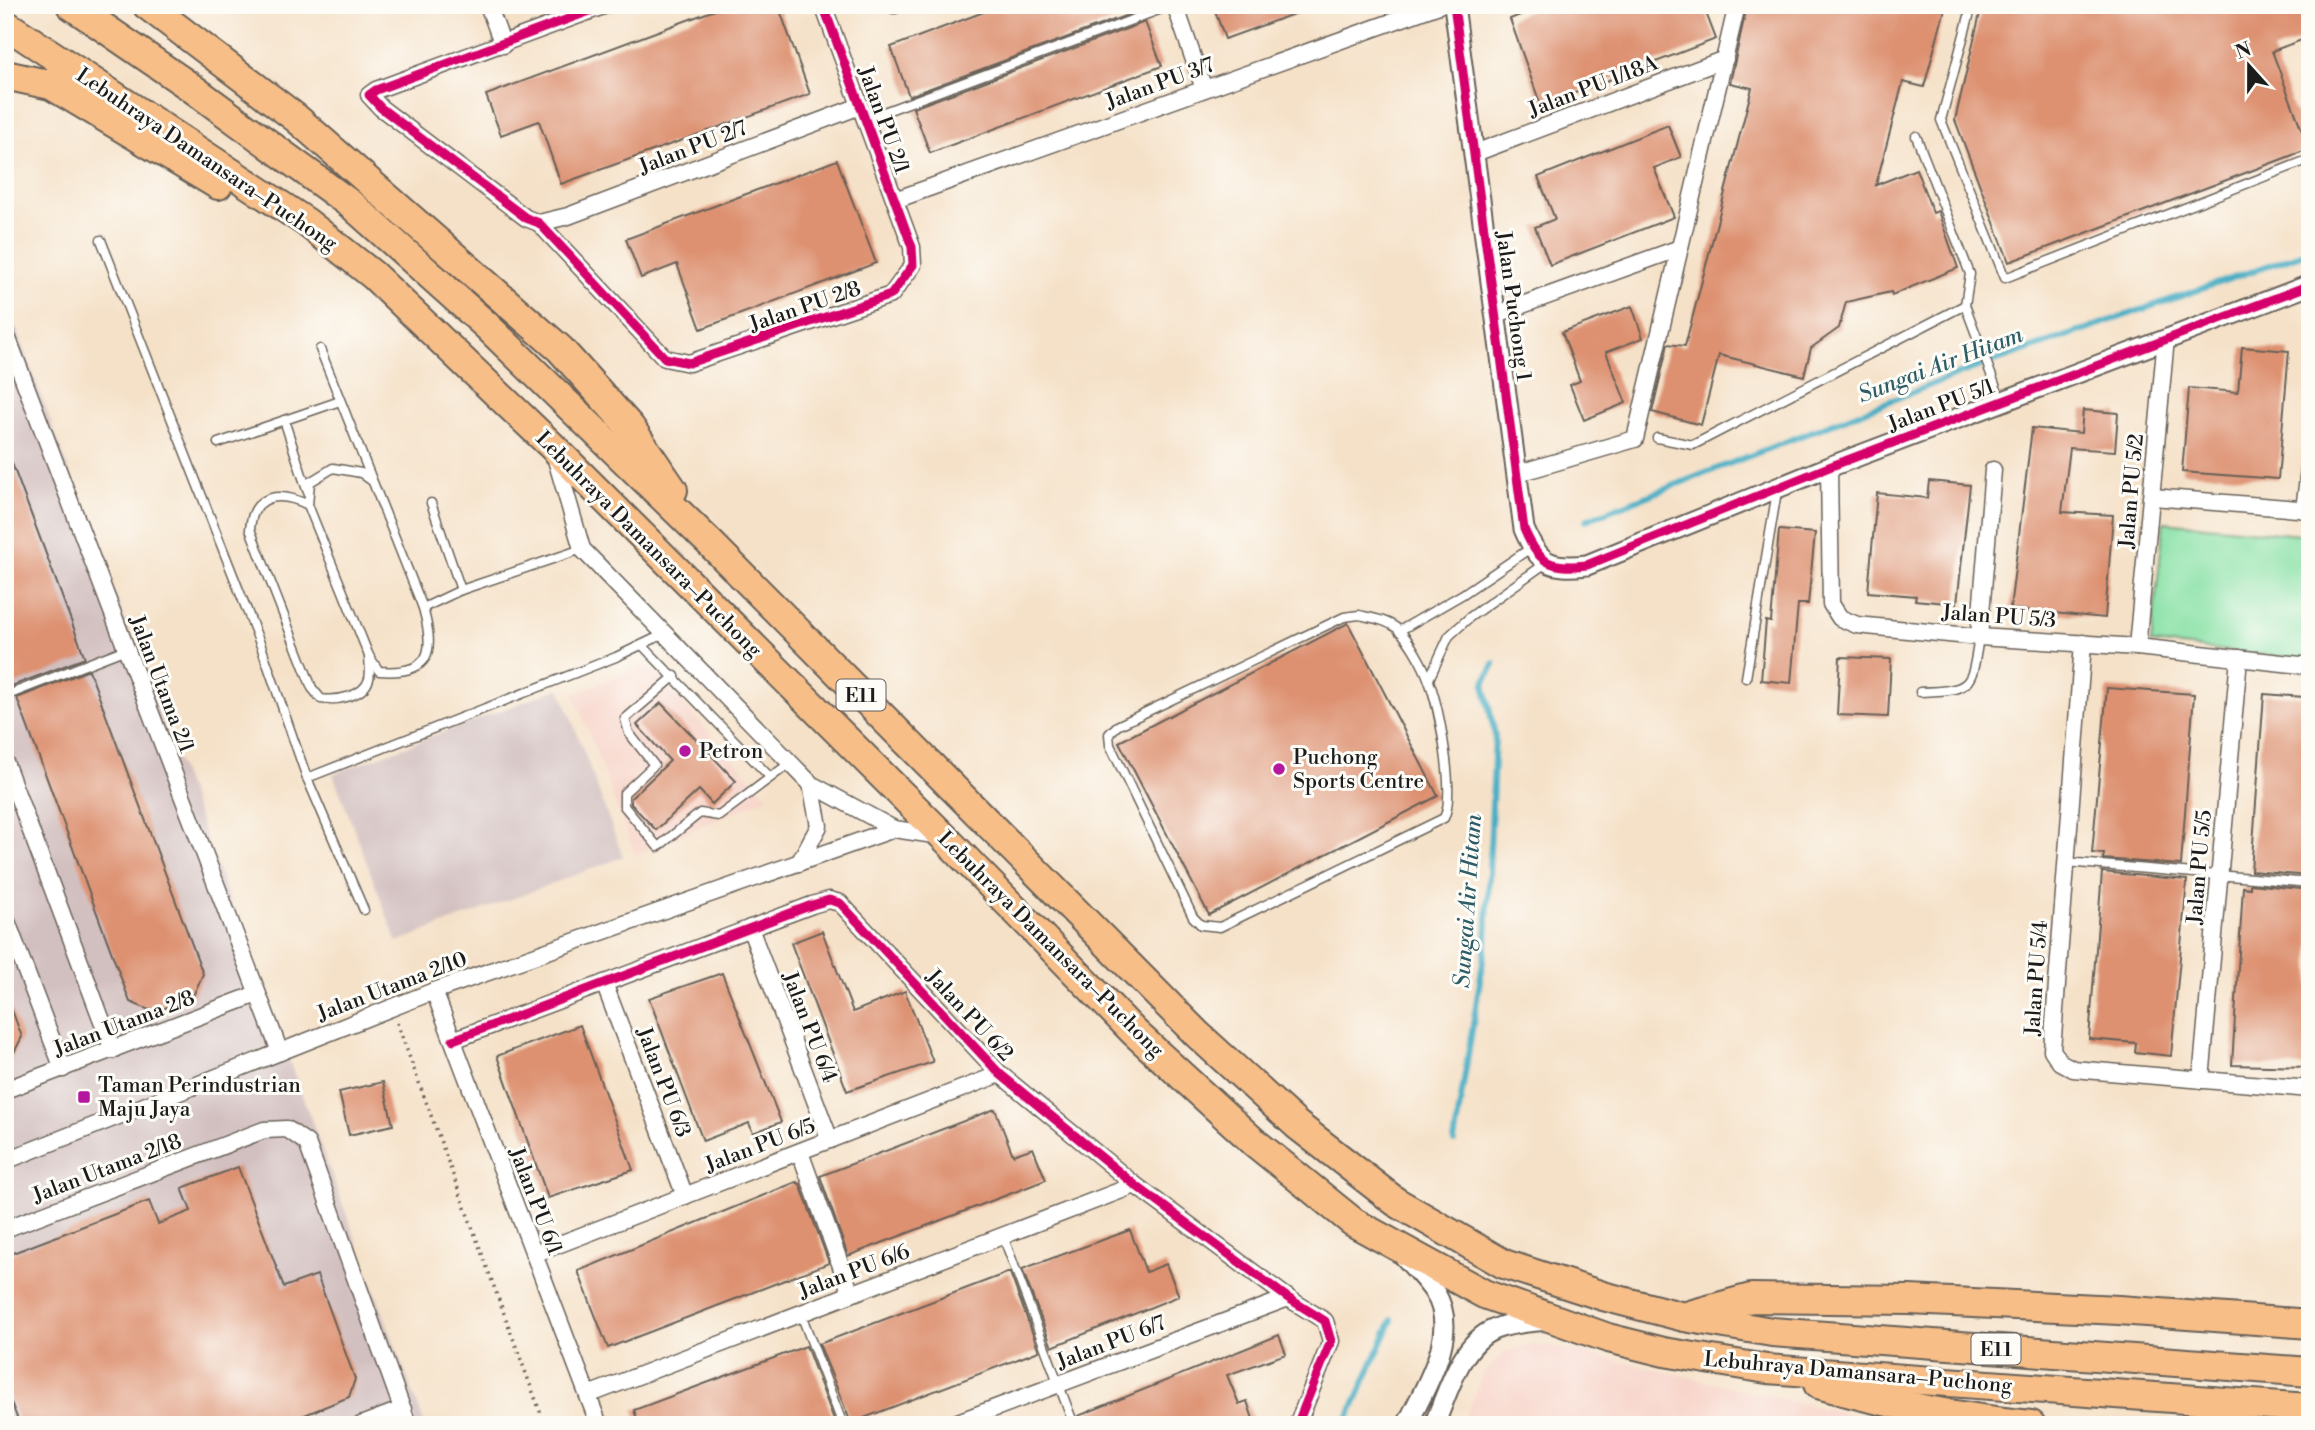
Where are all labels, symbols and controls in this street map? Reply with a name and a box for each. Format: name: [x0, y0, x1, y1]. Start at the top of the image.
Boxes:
north arrow: [2214, 32, 2284, 102]
text: N: [2232, 37, 2255, 65]
street label: Jalan PU 1/18A: [1524, 50, 1662, 124]
street label: Jalan PU 3/7: [1102, 52, 1219, 116]
street label: Jalan PU 2/1: [851, 62, 914, 178]
street label: Lebuhraya Damansara–Puchong: [71, 63, 342, 257]
street label: Jalan PU 2/7: [635, 115, 752, 181]
street label: Jalan Puchong 1: [1489, 228, 1536, 383]
street label: Jalan PU 2/8: [745, 276, 865, 338]
water label: Sungai Air Hitam: [1854, 320, 2027, 409]
street label: Jalan PU 5/1: [1883, 374, 1998, 438]
street label: Lebuhraya Damansara–Puchong: [530, 426, 767, 663]
street label: Jalan PU 5/2: [2114, 433, 2150, 550]
street label: Jalan PU 5/3: [1940, 600, 2057, 634]
street label: Jalan Utama 2/1: [123, 611, 199, 757]
road number: E11: [836, 680, 886, 710]
place label: Petron: [699, 739, 764, 765]
marker: Petron: [677, 743, 693, 759]
place label: Puchong Sports Centre: [1293, 745, 1424, 795]
marker: Puchong Sports Centre: [1271, 761, 1287, 777]
street label: Jalan PU 5/5: [2182, 809, 2218, 926]
water label: Sungai Air Hitam: [1448, 813, 1488, 989]
street label: Lebuhraya Damansara–Puchong: [932, 826, 1169, 1063]
street label: Jalan PU 5/4: [2020, 920, 2054, 1038]
street label: Jalan Utama 2/10: [313, 946, 471, 1028]
street label: Jalan PU 6/2: [919, 964, 1018, 1067]
street label: Jalan PU 6/4: [776, 967, 842, 1086]
street label: Jalan Utama 2/8: [49, 985, 199, 1063]
street label: Jalan PU 6/3: [630, 1023, 696, 1141]
place label: Taman Perindustrian Maju Jaya: [98, 1073, 301, 1123]
marker: Taman Perindustrian Maju Jaya: [76, 1089, 92, 1105]
street label: Jalan PU 6/5: [701, 1113, 819, 1179]
street label: Jalan Utama 2/18: [28, 1129, 186, 1210]
street label: Jalan PU 6/1: [502, 1143, 567, 1259]
street label: Jalan PU 6/6: [794, 1239, 914, 1305]
street label: Jalan PU 6/7: [1052, 1310, 1170, 1376]
road number: E11: [1972, 1334, 2021, 1364]
street label: Lebuhraya Damansara–Puchong: [1703, 1347, 2013, 1399]

